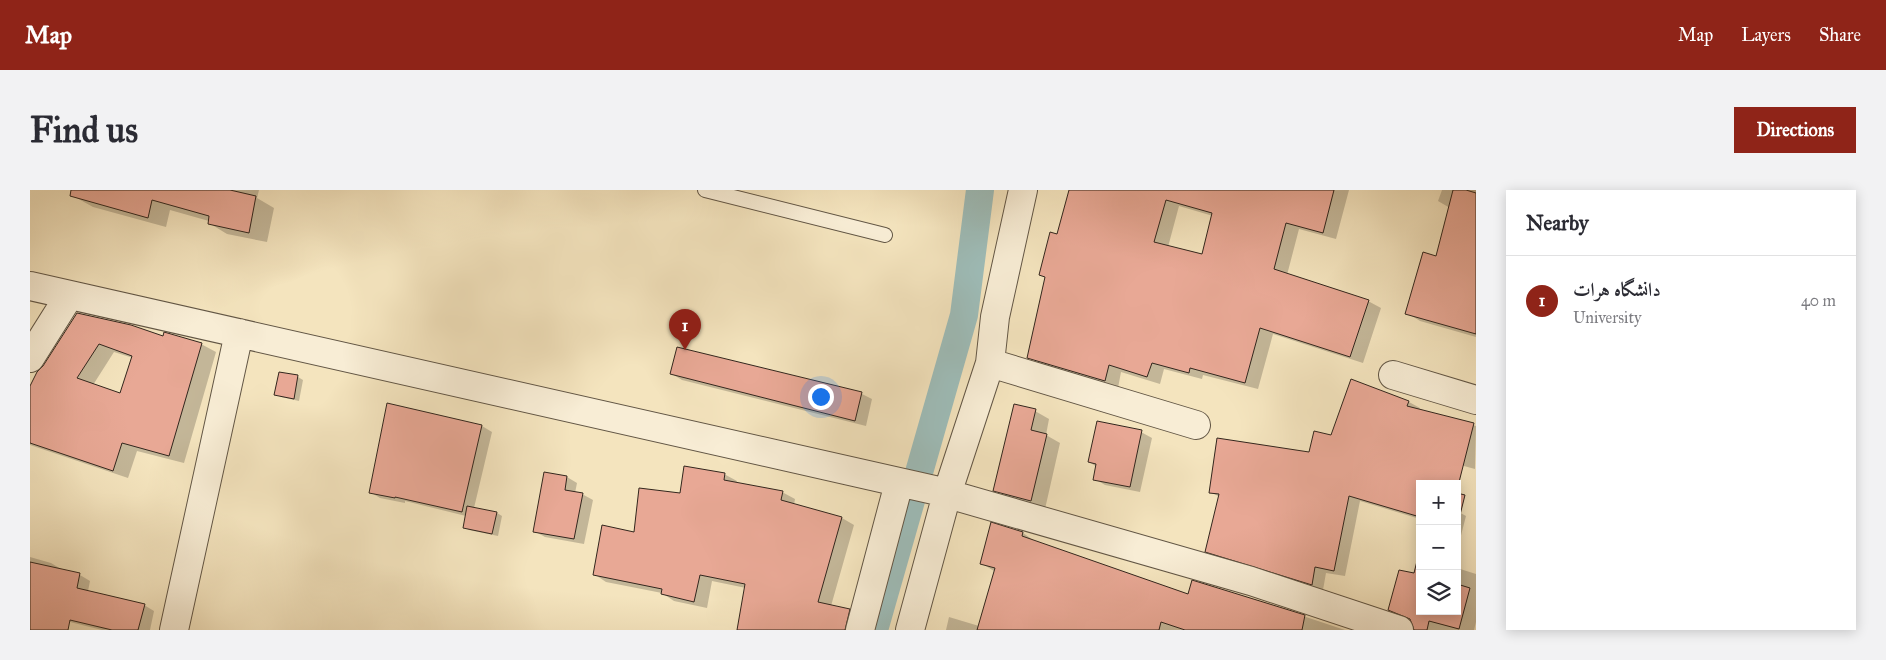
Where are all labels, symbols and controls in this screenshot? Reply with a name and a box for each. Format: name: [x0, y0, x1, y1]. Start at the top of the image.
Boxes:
text: Map: [25, 20, 72, 50]
text: Map: [1678, 24, 1713, 46]
text: Layers: [1741, 24, 1791, 46]
text: Share: [1819, 24, 1861, 46]
button: Directions: [1734, 107, 1856, 153]
text: Find us: [30, 109, 138, 152]
text: Nearby: [1526, 210, 1589, 236]
text: دانشگاه هرات: [1573, 278, 1661, 301]
text: 1: [1539, 291, 1545, 310]
text: 40 m: [1801, 291, 1836, 310]
text: University: [1573, 308, 1642, 327]
pin: 1: [669, 309, 701, 350]
your location: [808, 384, 834, 410]
map controls: [1416, 480, 1461, 615]
button: +: [1416, 480, 1461, 525]
button: −: [1416, 525, 1461, 570]
button: layers: [1416, 570, 1461, 615]

